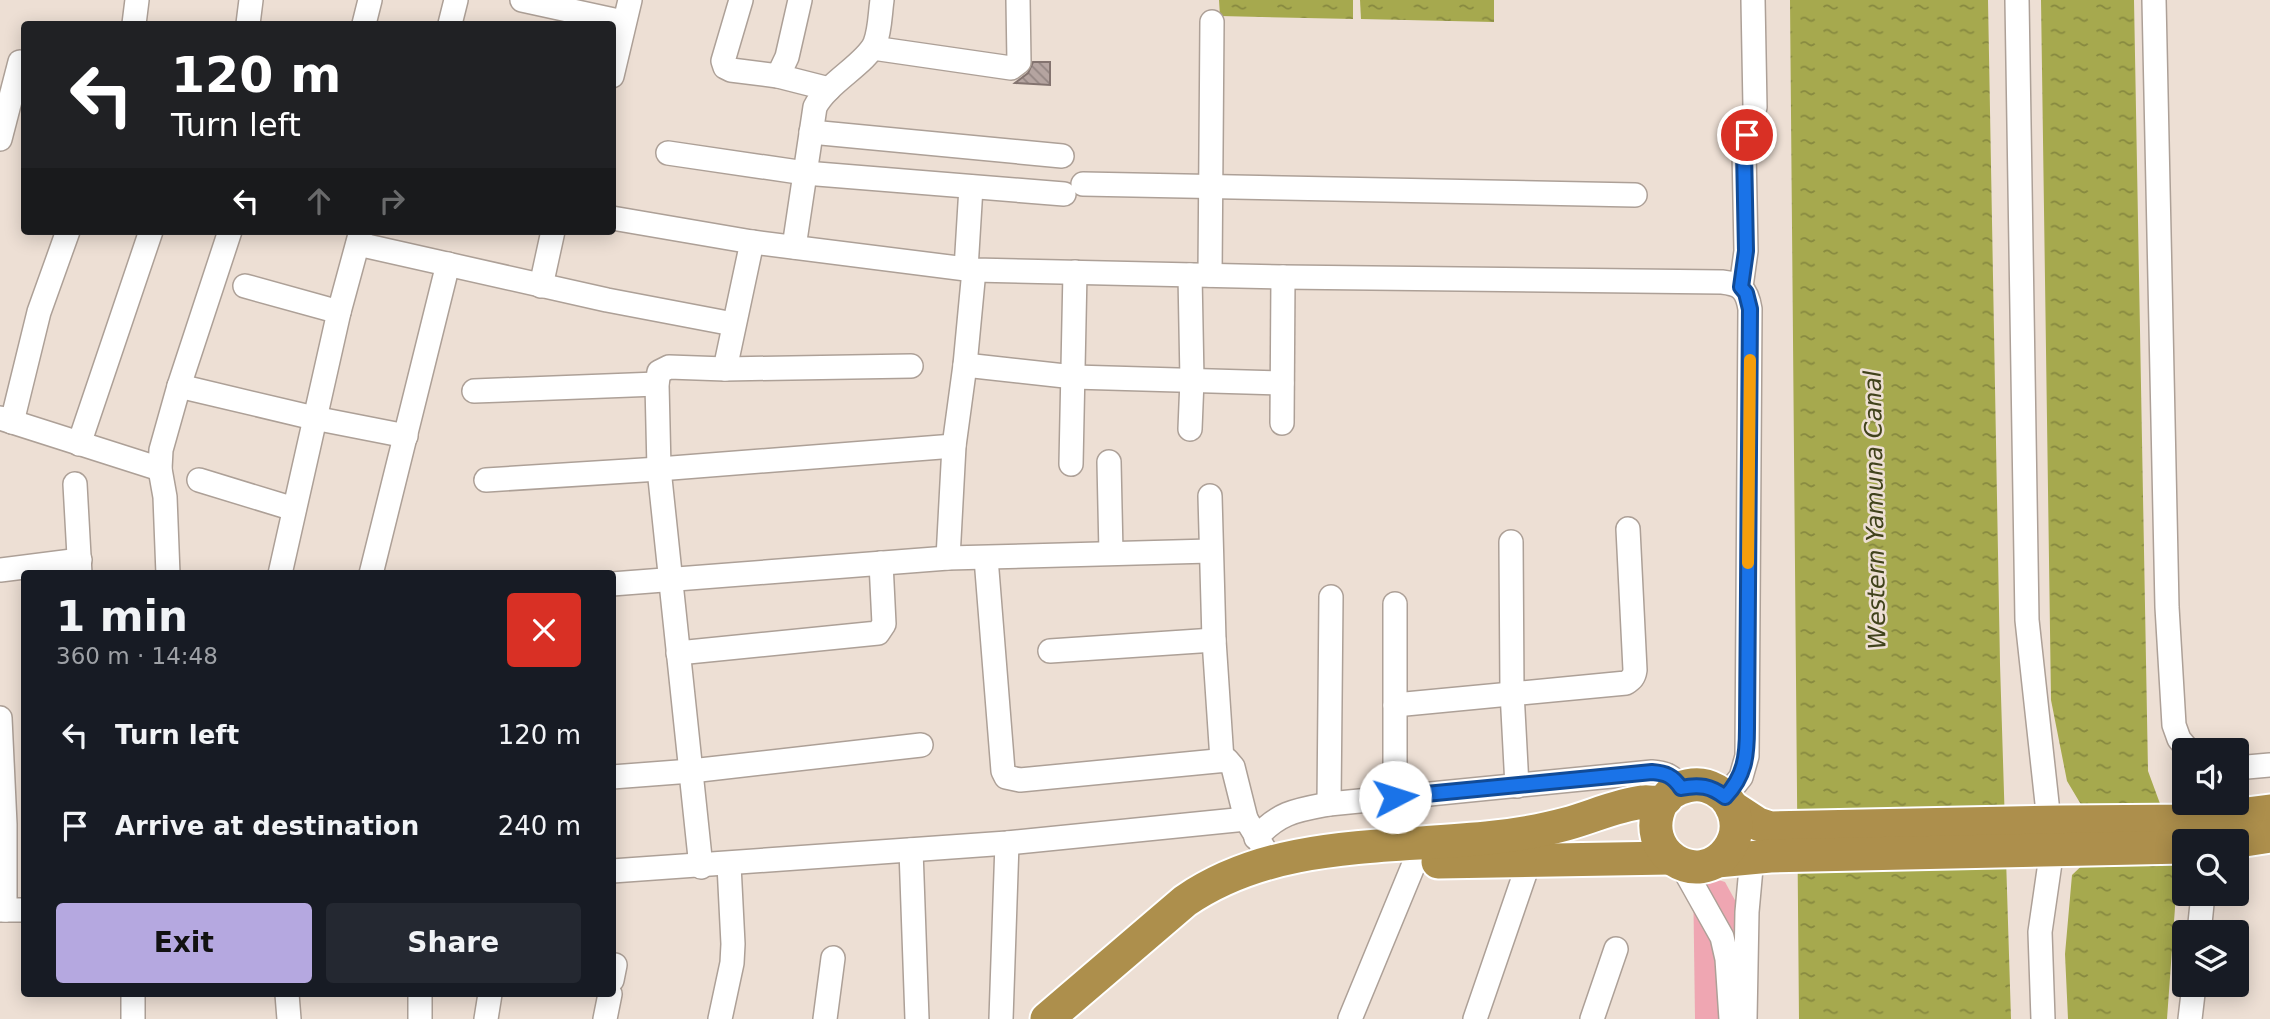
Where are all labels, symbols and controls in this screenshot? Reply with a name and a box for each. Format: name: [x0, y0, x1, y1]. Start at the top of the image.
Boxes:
text: 120 m: [171, 47, 341, 104]
icon: left: [56, 49, 147, 140]
pin: [1717, 105, 1777, 165]
text: Turn left: [171, 106, 301, 144]
icon: arrive: [1728, 116, 1766, 154]
icon: left: [227, 182, 265, 220]
icon: ahead: [300, 182, 338, 220]
icon: right: [373, 182, 411, 220]
water label: Western Yamuna Canal: [1859, 370, 1891, 650]
text: 1 min: [56, 592, 188, 641]
button: close: [507, 593, 581, 667]
text: 360 m · 14:48: [56, 643, 218, 669]
icon: left: [56, 716, 94, 754]
text: Turn left: [115, 720, 239, 750]
text: 120 m: [498, 720, 581, 750]
map controls: [2172, 738, 2249, 997]
button: sound: [2172, 738, 2249, 815]
position arrow: [1358, 760, 1432, 834]
icon: arrive: [56, 807, 94, 845]
text: Arrive at destination: [115, 811, 419, 841]
text: 240 m: [498, 811, 581, 841]
button: search: [2172, 829, 2249, 906]
button: Exit: [56, 903, 312, 983]
button: Share: [326, 903, 581, 983]
button: layers: [2172, 920, 2249, 997]

